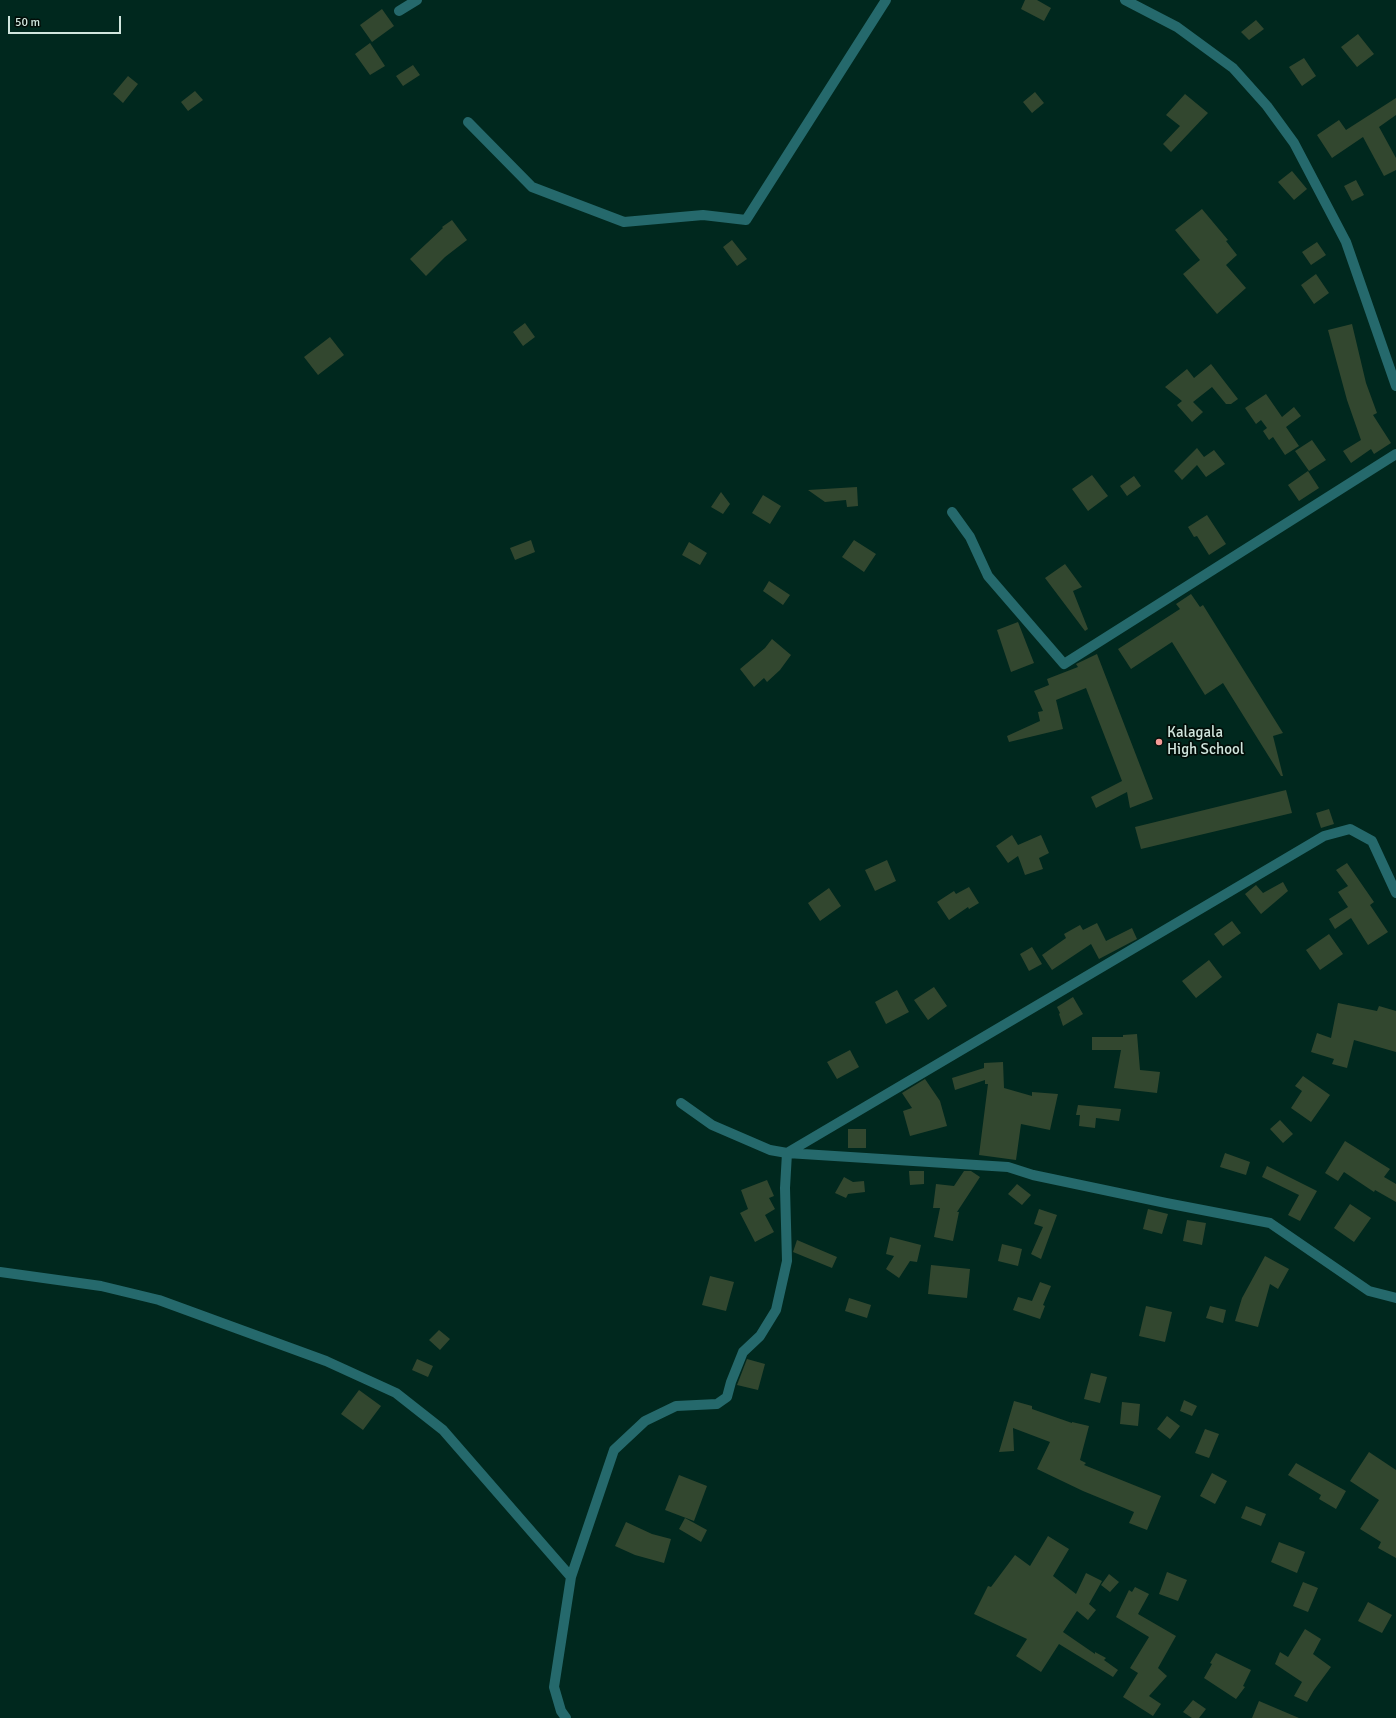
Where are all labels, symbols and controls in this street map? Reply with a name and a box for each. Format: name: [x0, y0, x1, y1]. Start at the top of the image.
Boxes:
scale bar: [10, 8, 123, 34]
text: 50 m: [15, 15, 40, 30]
place label: Kalagala High School: [1167, 724, 1244, 759]
marker: Kalagala High School: [1154, 737, 1164, 747]

